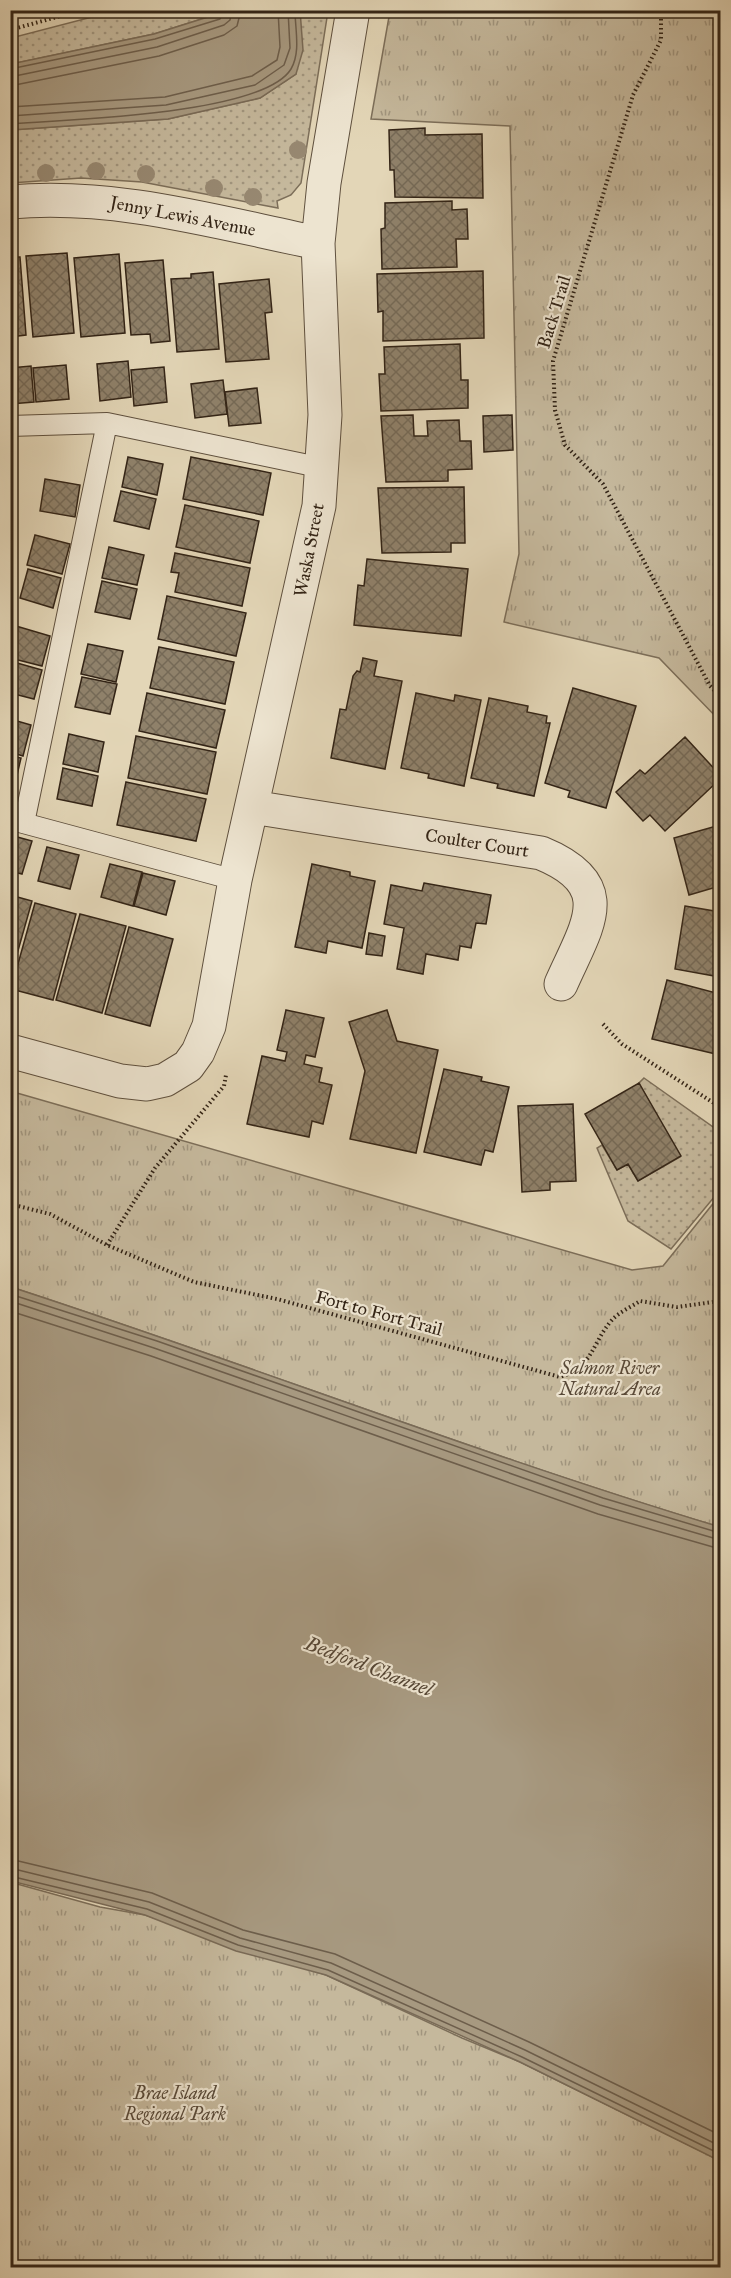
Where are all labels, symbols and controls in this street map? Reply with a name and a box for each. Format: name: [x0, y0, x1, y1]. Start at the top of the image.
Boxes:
street label: Jenny Lewis Avenue: [106, 191, 258, 242]
street label: Back Trail: [532, 273, 576, 351]
street label: Waska Street: [289, 501, 329, 599]
street label: Coulter Court: [424, 824, 531, 862]
street label: Fort to Fort Trail: [313, 1285, 445, 1341]
park label: Salmon River Natural Area: [558, 1357, 661, 1400]
water label: Bedford Channel: [301, 1630, 438, 1702]
park label: Brae Island Regional Park: [123, 2082, 226, 2125]

